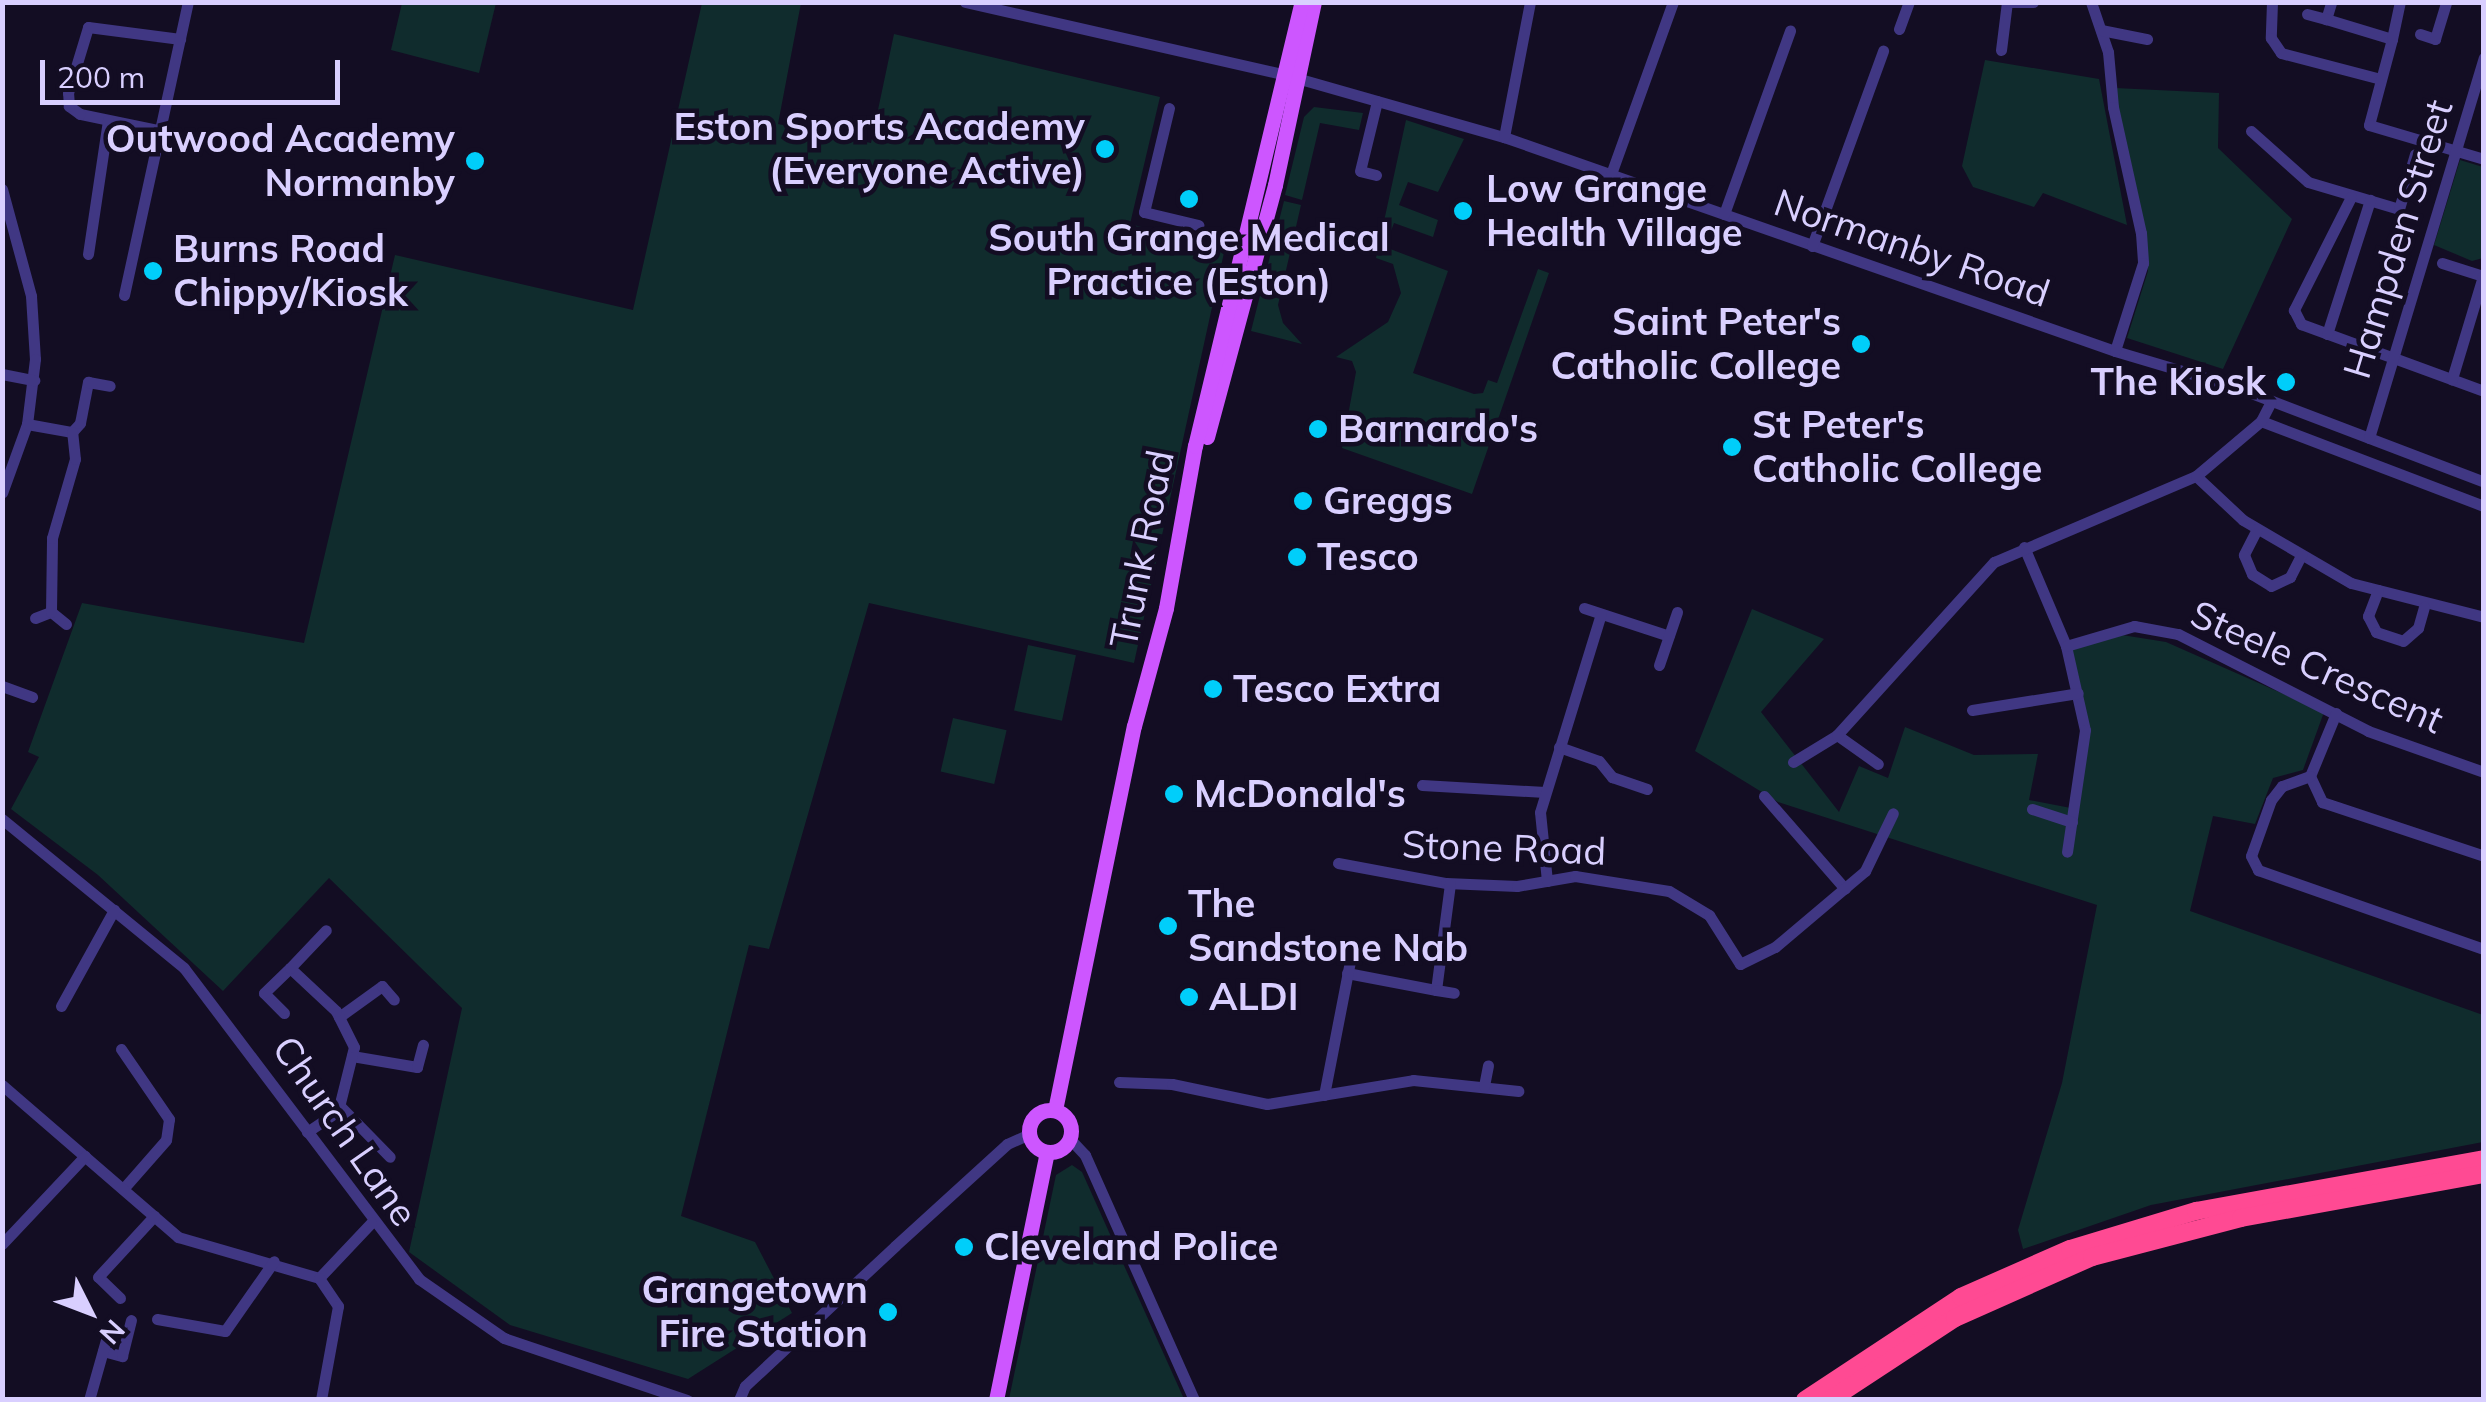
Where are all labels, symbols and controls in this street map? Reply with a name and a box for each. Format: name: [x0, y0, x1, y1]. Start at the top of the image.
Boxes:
scale bar: [45, 40, 345, 102]
text: 200 m: [57, 58, 145, 96]
street label: Hampden Street: [2334, 94, 2462, 384]
place label: Eston Sports Academy (Everyone Active): [673, 104, 1085, 193]
place label: Outwood Academy Normanby: [106, 116, 455, 205]
marker: Eston Sports Academy (Everyone Active): [1094, 138, 1116, 160]
marker: Outwood Academy Normanby: [464, 150, 486, 172]
place label: Low Grange Health Village: [1486, 166, 1743, 255]
street label: Normanby Road: [1768, 180, 2056, 316]
marker: South Grange Medical Practice (Eston): [1178, 188, 1200, 210]
marker: Low Grange Health Village: [1450, 198, 1476, 224]
place label: South Grange Medical Practice (Eston): [988, 215, 1390, 304]
place label: Burns Road Chippy/Kiosk: [173, 226, 408, 316]
marker: Burns Road Chippy/Kiosk: [142, 260, 164, 282]
place label: Saint Peter's Catholic College: [1551, 299, 1841, 388]
marker: Saint Peter's Catholic College: [1850, 333, 1872, 355]
place label: The Kiosk: [2091, 359, 2266, 405]
marker: The Kiosk: [2275, 371, 2297, 393]
place label: St Peter's Catholic College: [1752, 402, 2042, 492]
place label: Barnardo's: [1338, 406, 1538, 452]
marker: Barnardo's: [1307, 418, 1329, 440]
marker: St Peter's Catholic College: [1721, 436, 1743, 458]
street label: Trunk Road: [1100, 446, 1184, 652]
place label: Greggs: [1323, 478, 1453, 524]
marker: Greggs: [1292, 490, 1314, 512]
place label: Tesco: [1317, 534, 1419, 580]
marker: Tesco: [1286, 546, 1308, 568]
street label: Steele Crescent: [2184, 591, 2450, 743]
place label: Tesco Extra: [1233, 666, 1441, 712]
marker: Tesco Extra: [1202, 678, 1224, 700]
place label: McDonald's: [1194, 771, 1406, 817]
marker: McDonald's: [1163, 783, 1185, 805]
street label: Stone Road: [1401, 822, 1607, 874]
place label: The Sandstone Nab: [1188, 881, 1468, 971]
marker: The Sandstone Nab: [1157, 915, 1179, 937]
place label: ALDI: [1209, 974, 1299, 1020]
marker: ALDI: [1178, 986, 1200, 1008]
street label: Church Lane: [263, 1027, 427, 1235]
place label: Cleveland Police: [984, 1224, 1278, 1270]
marker: Cleveland Police: [953, 1236, 975, 1258]
north arrow: [40, 1262, 140, 1362]
place label: Grangetown Fire Station: [641, 1267, 868, 1356]
marker: Grangetown Fire Station: [877, 1301, 899, 1323]
text: N: [93, 1313, 133, 1352]

